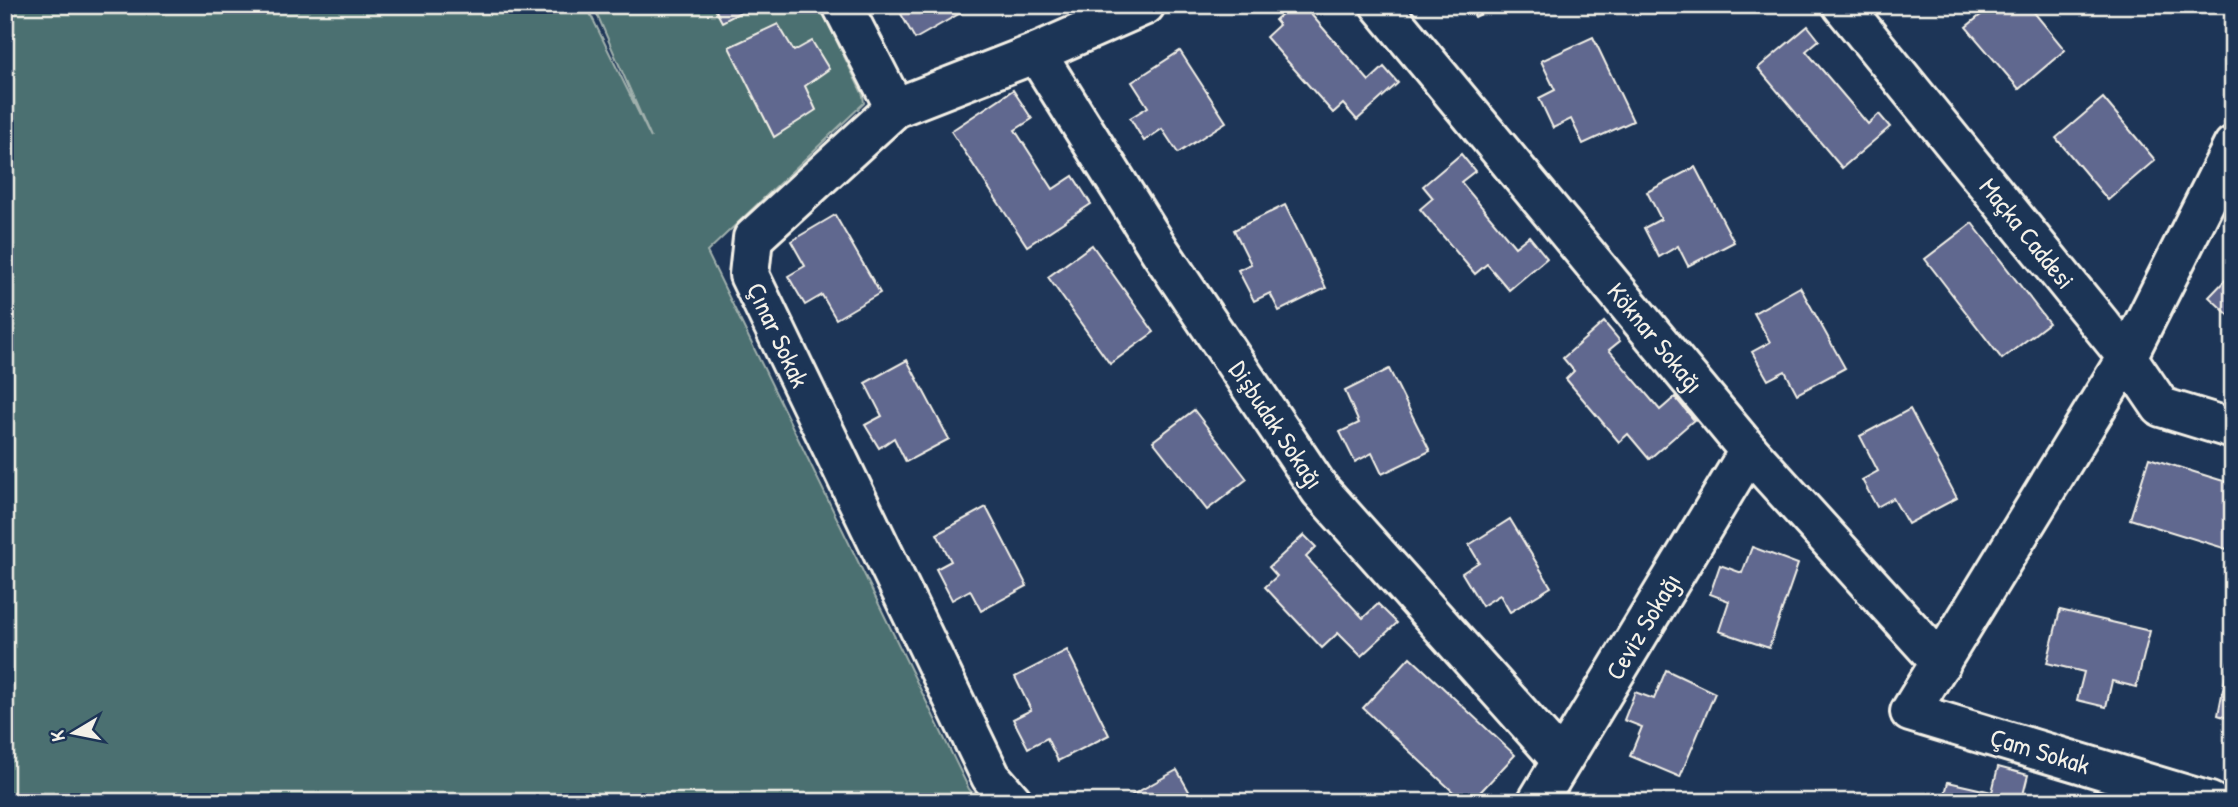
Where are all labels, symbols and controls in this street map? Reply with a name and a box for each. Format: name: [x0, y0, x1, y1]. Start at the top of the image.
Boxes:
street label: Maçka Caddesi: [1972, 170, 2083, 296]
street label: Köknar Sokağı: [1600, 275, 1712, 400]
street label: Çınar Sokak: [739, 277, 818, 393]
street label: Dişbudak Sokağı: [1221, 354, 1332, 496]
street label: Ceviz Sokağı: [1597, 566, 1688, 686]
north arrow: [38, 698, 108, 768]
street label: Çam Sokak: [1986, 719, 2094, 782]
text: K: [44, 729, 71, 743]

